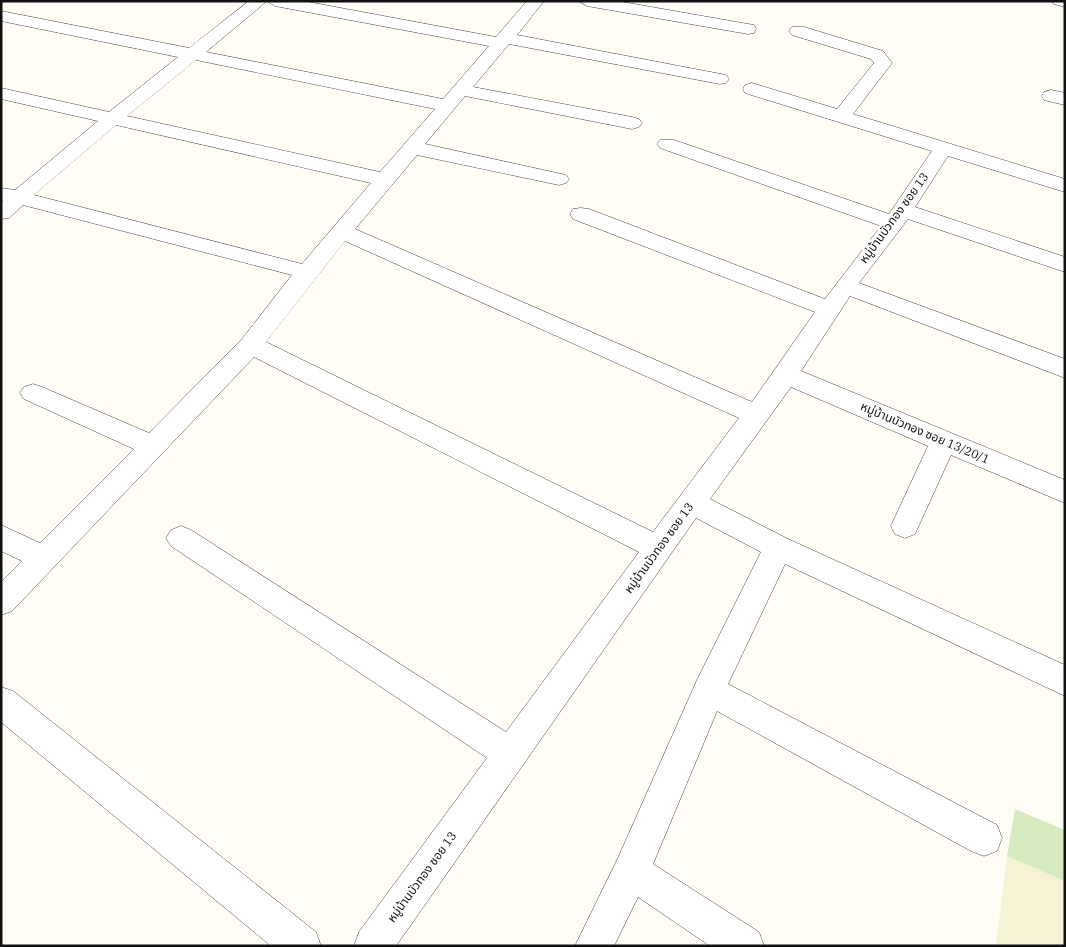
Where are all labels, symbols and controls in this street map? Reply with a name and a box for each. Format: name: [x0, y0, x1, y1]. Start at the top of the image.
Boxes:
street label: หมู่บ้านบัวทอง ซอย 13: [856, 169, 932, 266]
street label: หมู่บ้านบัวทอง ซอย 13/20/1: [858, 399, 992, 467]
street label: หมู่บ้านบัวทอง ซอย 13: [621, 499, 697, 596]
street label: หมู่บ้านบัวทอง ซอย 13: [384, 828, 460, 925]

